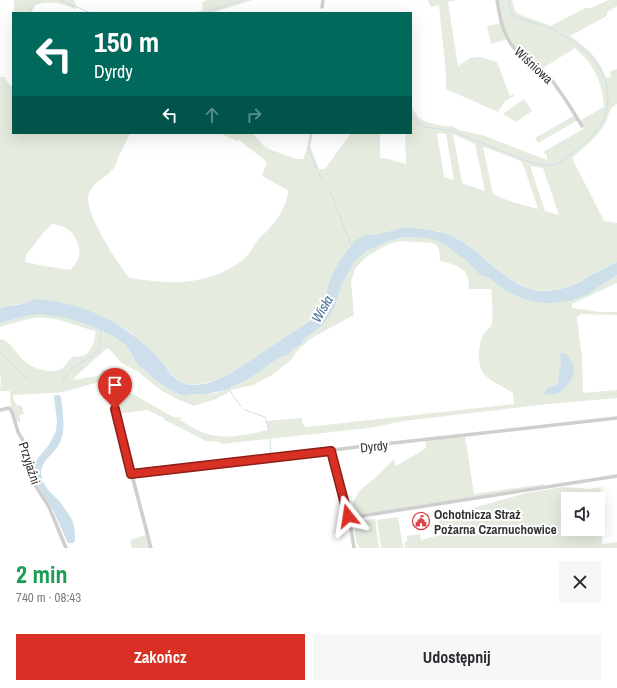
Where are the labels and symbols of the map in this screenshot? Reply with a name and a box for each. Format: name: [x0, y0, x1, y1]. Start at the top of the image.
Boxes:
street label: Wiśniowa: [511, 43, 557, 88]
water label: Wisła: [307, 292, 337, 326]
pin: [98, 368, 132, 409]
street label: Dyrdy: [359, 437, 389, 456]
street label: Przyjaźni: [15, 440, 44, 487]
position arrow: [327, 495, 369, 537]
place label: Ochotnicza Straż Pożarna Czarnuchowice: [434, 506, 557, 538]
public building icon: Ochotnicza Straż Pożarna Czarnuchowice: [411, 511, 431, 531]

